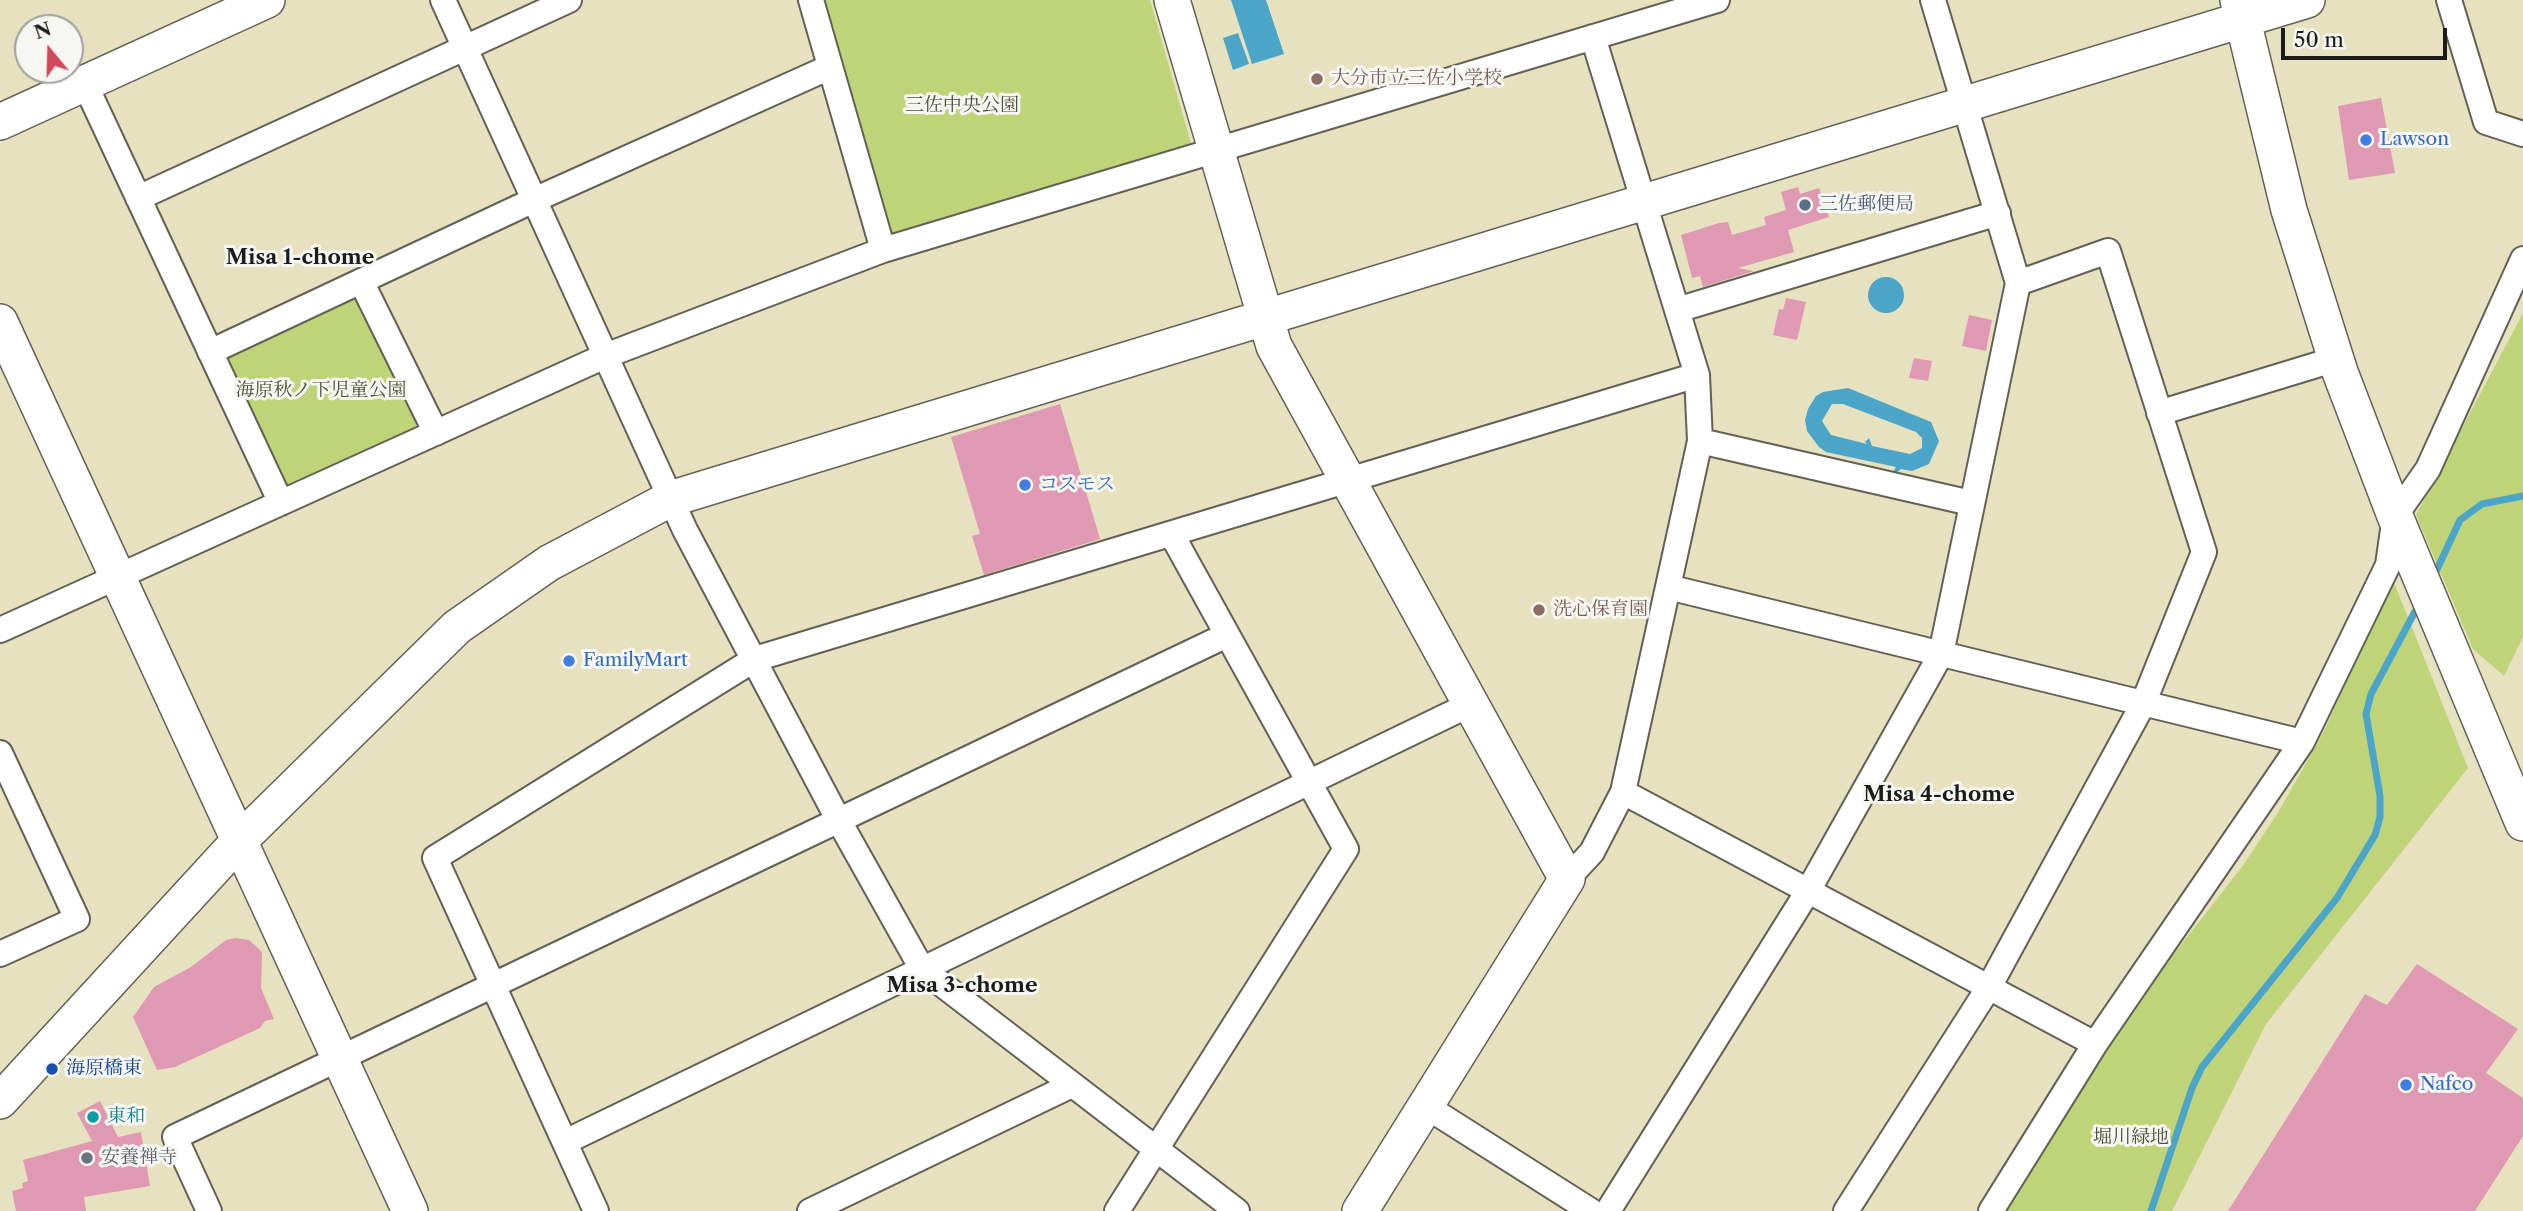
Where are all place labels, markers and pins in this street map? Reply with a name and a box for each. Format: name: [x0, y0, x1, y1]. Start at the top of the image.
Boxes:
place label: 大分市立三佐小学校: [1331, 68, 1502, 90]
marker: 大分市立三佐小学校: [1309, 71, 1325, 87]
place label: Lawson: [2380, 129, 2449, 151]
marker: Lawson: [2358, 132, 2374, 148]
place label: 三佐郵便局: [1819, 194, 1914, 216]
marker: 三佐郵便局: [1797, 197, 1813, 213]
place label: コスモス: [1039, 474, 1115, 496]
marker: コスモス: [1017, 477, 1033, 493]
place label: 洗心保育園: [1553, 599, 1648, 621]
marker: 洗心保育園: [1531, 602, 1547, 618]
place label: FamilyMart: [583, 650, 688, 672]
marker: FamilyMart: [561, 653, 577, 669]
place label: 海原橋東: [66, 1058, 142, 1080]
marker: 海原橋東: [44, 1061, 60, 1077]
place label: Nafco: [2420, 1074, 2473, 1096]
marker: Nafco: [2398, 1077, 2414, 1093]
place label: 東和: [107, 1106, 145, 1128]
marker: 東和: [85, 1109, 101, 1125]
place label: 安養禅寺: [101, 1147, 177, 1169]
marker: 安養禅寺: [79, 1150, 95, 1166]

